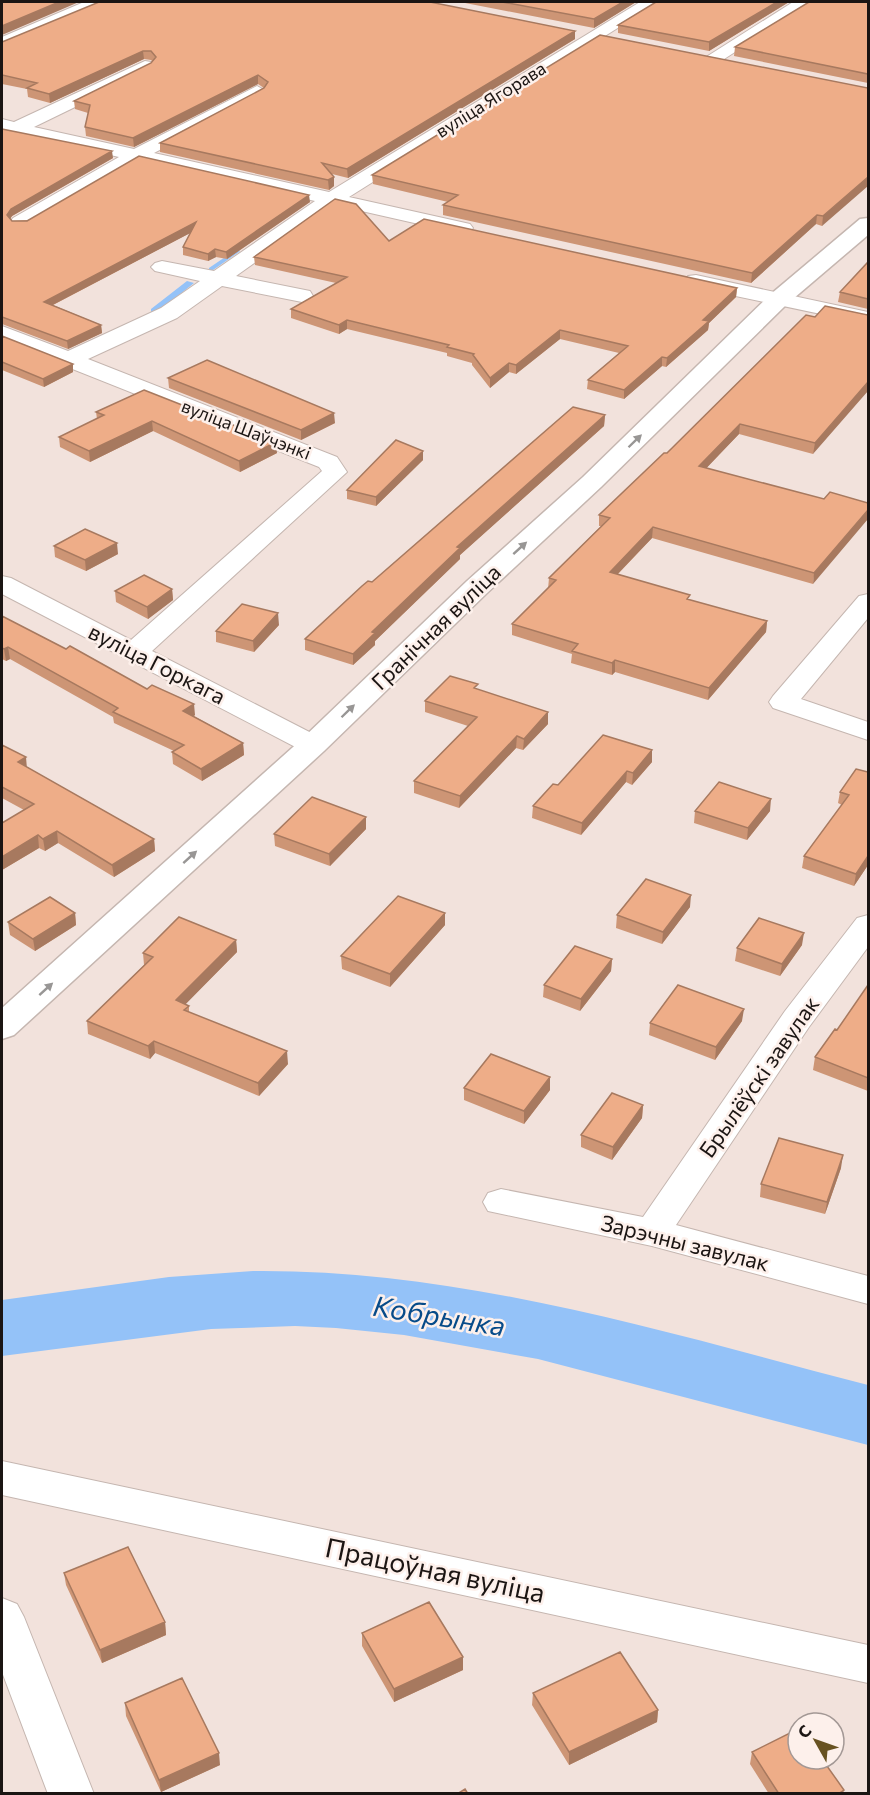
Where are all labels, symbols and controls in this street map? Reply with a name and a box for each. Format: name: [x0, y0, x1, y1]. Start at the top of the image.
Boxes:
street label: вуліца Ягорава: [431, 56, 550, 142]
street label: вуліца Шаўчэнкі: [179, 394, 314, 464]
one-way arrow: [627, 434, 642, 448]
one-way arrow: [512, 542, 527, 555]
street label: Гранічная вуліца: [365, 558, 506, 695]
street label: вуліца Горкага: [84, 617, 230, 710]
one-way arrow: [341, 704, 355, 718]
one-way arrow: [182, 851, 197, 864]
one-way arrow: [38, 982, 53, 996]
street label: Брылёўскі завулак: [693, 991, 824, 1162]
street label: Зарэчны завулак: [598, 1209, 772, 1277]
water label: Кобрынка: [371, 1288, 508, 1342]
street label: Працоўная вуліца: [323, 1530, 548, 1609]
north arrow: [786, 1711, 846, 1771]
text: С: [793, 1721, 815, 1741]

